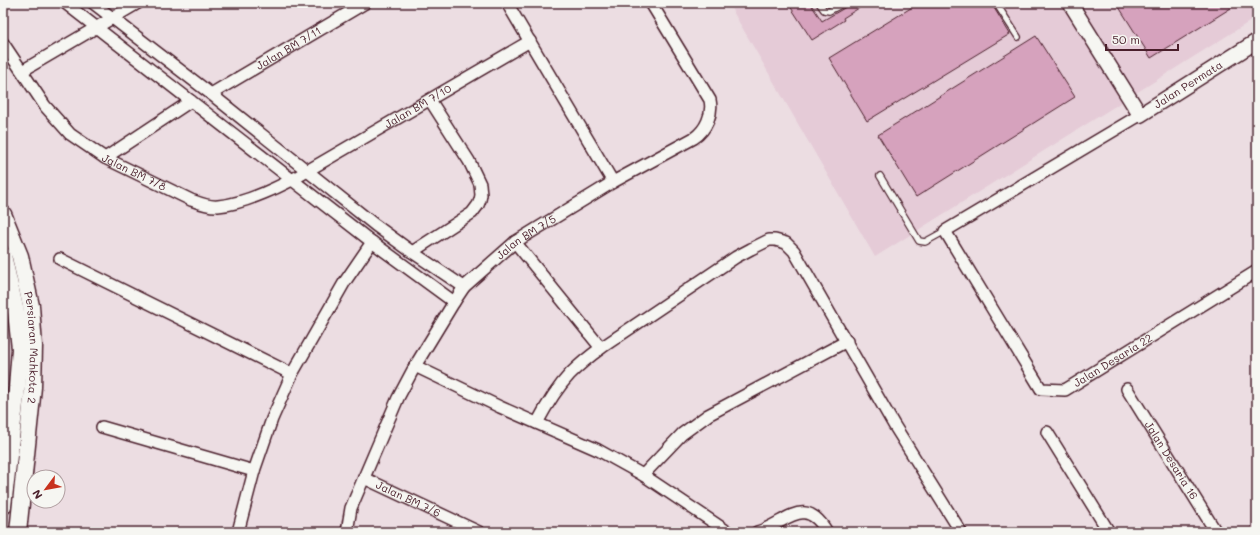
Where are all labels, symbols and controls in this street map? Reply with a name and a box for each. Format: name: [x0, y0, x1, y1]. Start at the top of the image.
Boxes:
street label: Jalan BM 7/11: [253, 23, 324, 73]
scale bar: [1106, 26, 1178, 52]
text: 50 m: [1112, 31, 1140, 47]
street label: Jalan Permata: [1151, 57, 1225, 111]
street label: Jalan BM 7/10: [382, 80, 454, 131]
street label: Jalan BM 7/8: [100, 150, 169, 194]
street label: Jalan BM 7/5: [492, 211, 558, 262]
street label: Persiaran Mahkota 2: [21, 290, 42, 404]
street label: Jalan Desaria 22: [1070, 330, 1155, 390]
street label: Jalan Desaria 16: [1142, 418, 1202, 502]
north arrow: [26, 469, 66, 509]
street label: Jalan BM 7/6: [374, 477, 443, 520]
text: N: [29, 487, 46, 502]

